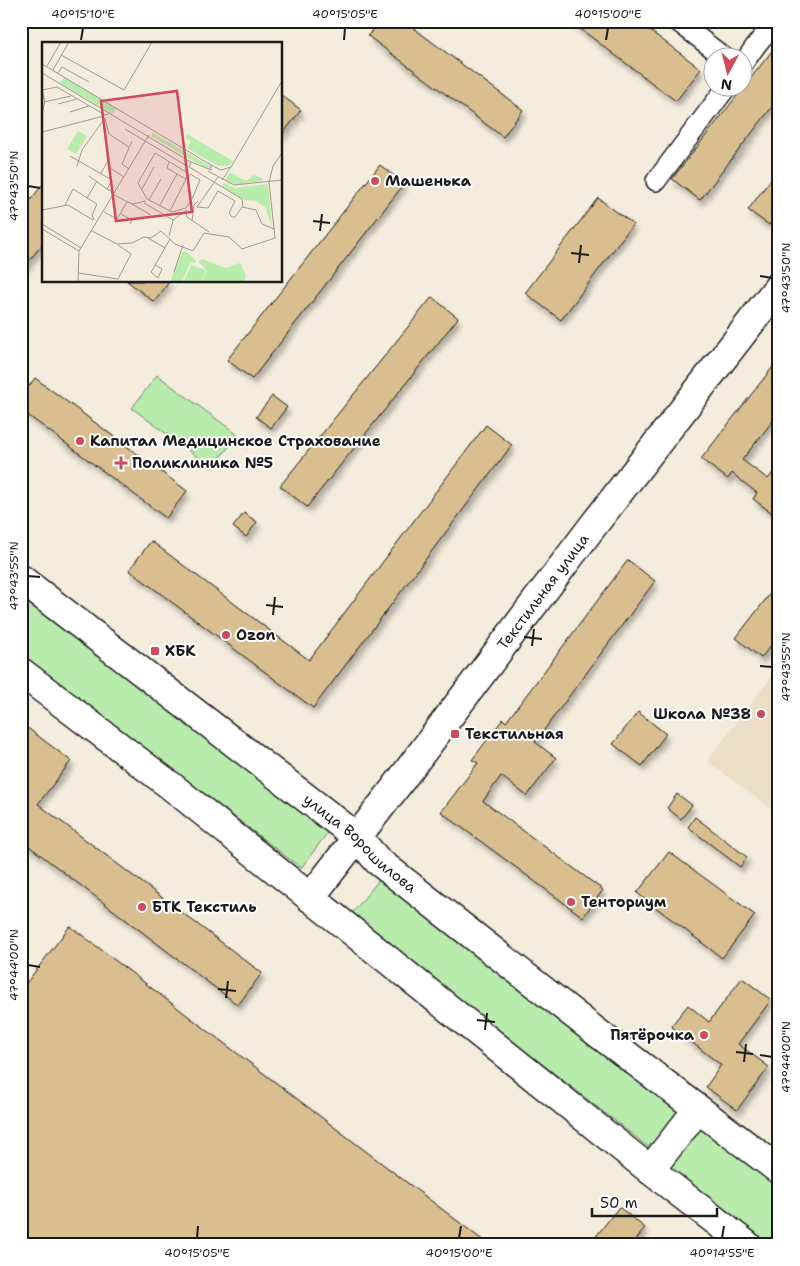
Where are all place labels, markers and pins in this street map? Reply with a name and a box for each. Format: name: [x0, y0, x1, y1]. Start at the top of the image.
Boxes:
place label: Машенька: [385, 171, 472, 191]
marker: Машенька: [369, 175, 381, 187]
place label: Капитал Медицинское Страхование: [90, 431, 381, 451]
marker: Капитал Медицинское Страхование: [74, 435, 86, 447]
place label: Поликлиника №5: [132, 453, 273, 473]
marker: Поликлиника №5: [114, 456, 128, 470]
place label: Ozon: [236, 625, 276, 645]
marker: Ozon: [220, 629, 232, 641]
place label: ХБК: [165, 641, 196, 661]
marker: ХБК: [149, 645, 161, 657]
place label: Школа №38: [653, 704, 751, 724]
marker: Школа №38: [755, 708, 767, 720]
place label: Текстильная: [465, 724, 564, 744]
marker: Текстильная: [449, 728, 461, 740]
place label: Тенториум: [581, 892, 667, 912]
marker: Тенториум: [565, 896, 577, 908]
place label: БТК Текстиль: [152, 897, 256, 917]
marker: БТК Текстиль: [136, 901, 148, 913]
place label: Пятёрочка: [610, 1025, 695, 1045]
marker: Пятёрочка: [698, 1029, 710, 1041]

